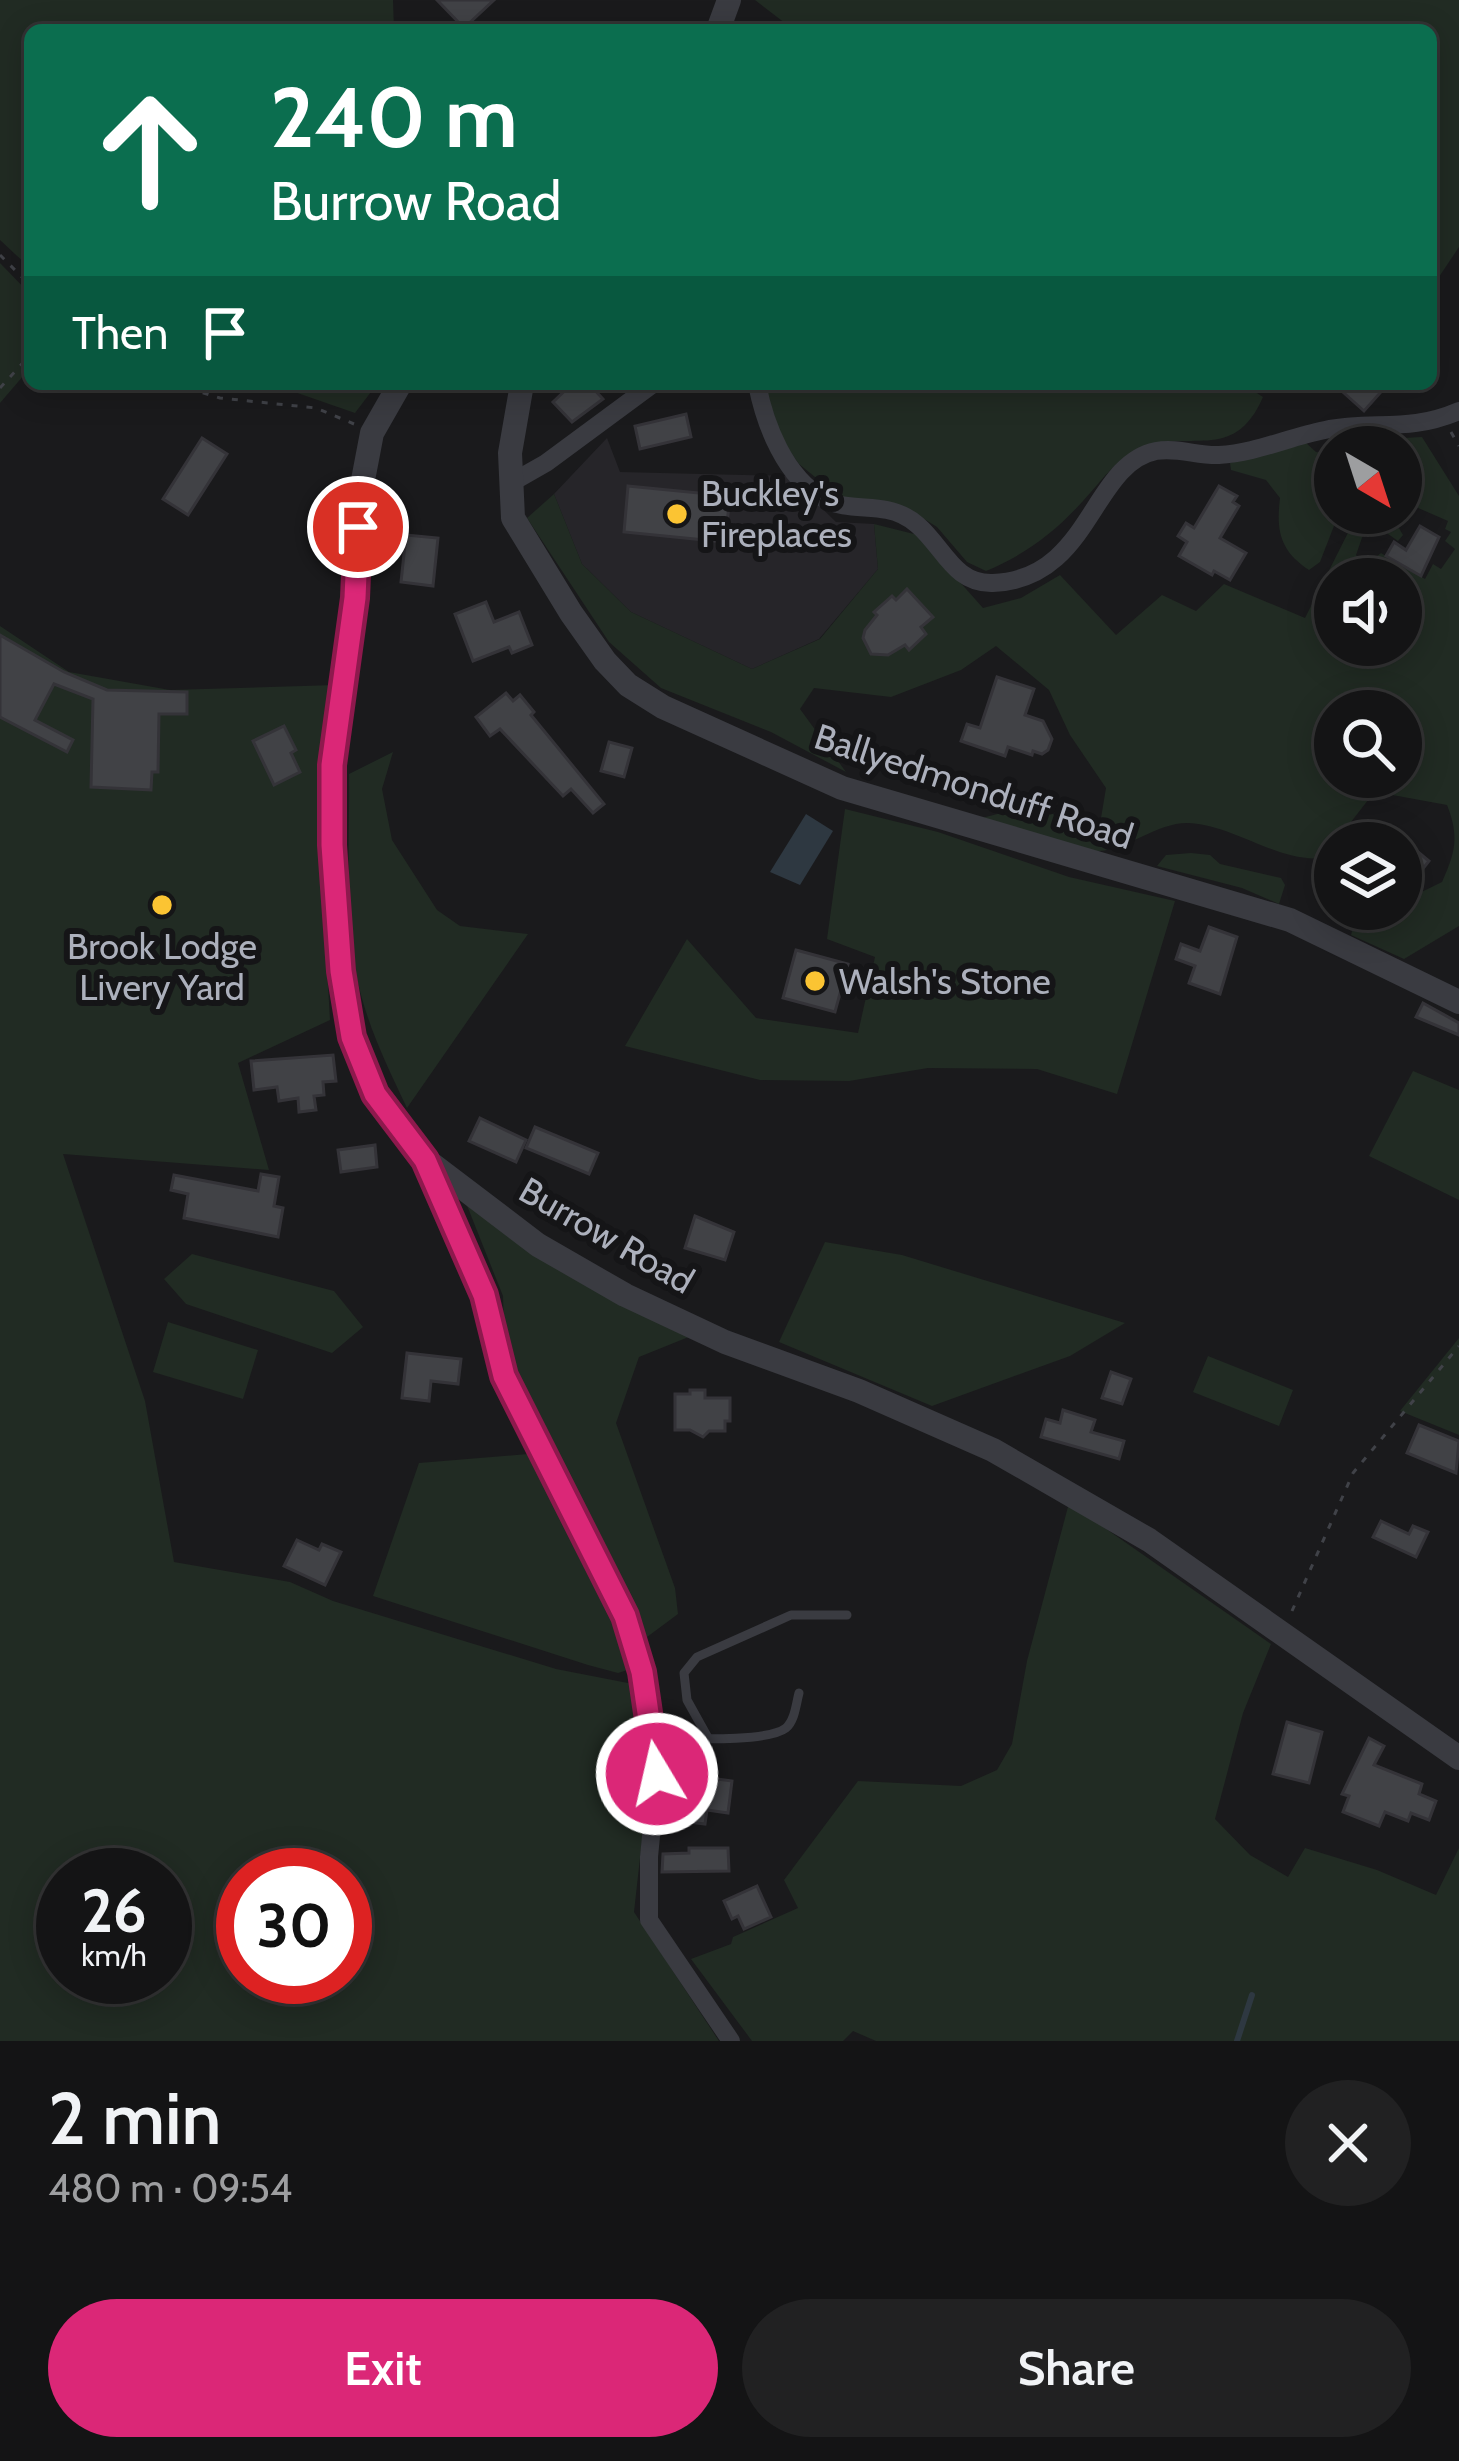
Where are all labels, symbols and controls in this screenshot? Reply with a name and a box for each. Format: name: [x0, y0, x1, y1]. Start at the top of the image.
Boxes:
text: 240 m: [270, 66, 518, 168]
icon: ahead: [72, 72, 228, 228]
text: Burrow Road: [270, 168, 562, 234]
icon: arrive: [192, 300, 258, 366]
text: Then: [72, 306, 168, 360]
north arrow: [1314, 426, 1422, 534]
map controls: [1314, 426, 1422, 930]
place label: Buckley's Fireplaces: [701, 471, 852, 556]
pin: [307, 476, 409, 578]
icon: arrive: [325, 494, 391, 560]
marker: Buckley's Fireplaces: [664, 501, 690, 527]
button: sound: [1314, 558, 1422, 666]
button: search: [1314, 690, 1422, 798]
street label: Ballyedmonduff Road: [809, 714, 1139, 858]
button: layers: [1314, 822, 1422, 930]
marker: Brook Lodge Livery Yard: [149, 892, 175, 918]
place label: Brook Lodge Livery Yard: [67, 924, 257, 1009]
place label: Walsh's Stone: [839, 959, 1051, 1003]
marker: Walsh's Stone: [802, 968, 828, 994]
street label: Burrow Road: [512, 1167, 702, 1303]
position arrow: [594, 1711, 720, 1837]
speed limit sign: 30: [216, 1848, 372, 2004]
text: 26: [81, 1874, 147, 1947]
text: km/h: [81, 1937, 147, 1974]
text: 2 min: [48, 2075, 221, 2162]
button: close: [1285, 2080, 1411, 2206]
text: 480 m · 09:54: [48, 2164, 292, 2212]
button: Exit: [48, 2299, 718, 2437]
button: Share: [742, 2299, 1411, 2437]

